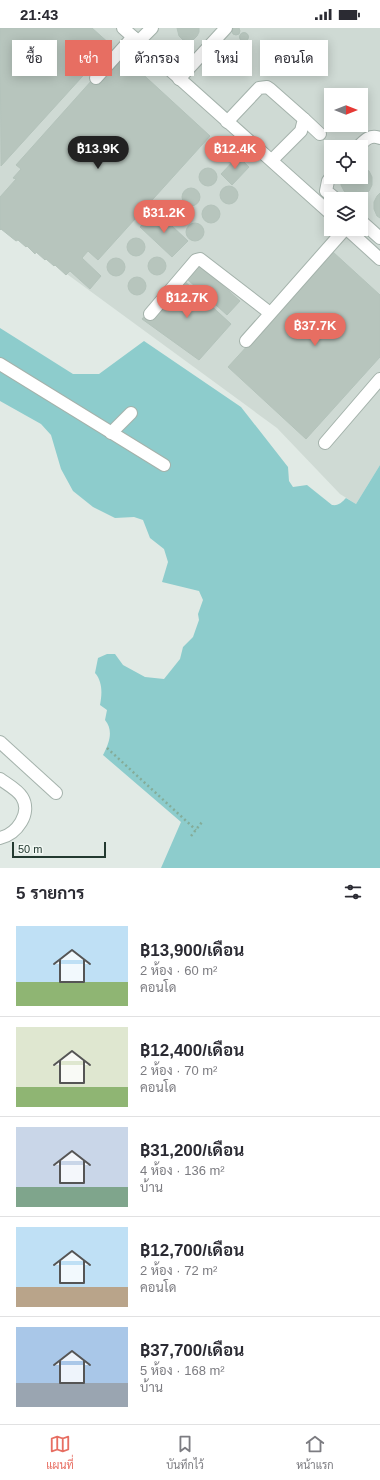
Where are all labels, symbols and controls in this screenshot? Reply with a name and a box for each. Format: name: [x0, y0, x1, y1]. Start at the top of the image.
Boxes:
text: 21:43: [20, 6, 58, 23]
chip: ซื้อ: [12, 40, 57, 76]
chip: เช่า: [65, 40, 112, 76]
chip: ตัวกรอง: [120, 40, 194, 76]
chip: ใหม่: [202, 40, 252, 76]
chip: คอนโด: [260, 40, 328, 76]
north arrow: [324, 88, 368, 132]
map controls: [324, 88, 368, 236]
pin: ฿13.9K: [65, 136, 131, 170]
pin: ฿12.4K: [202, 136, 268, 170]
button: locate: [324, 140, 368, 184]
text: ฿13.9K: [77, 141, 119, 156]
text: ฿12.4K: [214, 141, 256, 156]
button: layers: [324, 192, 368, 236]
pin: ฿31.2K: [131, 200, 197, 234]
text: ฿31.2K: [143, 205, 185, 220]
pin: ฿12.7K: [154, 285, 220, 319]
text: ฿12.7K: [166, 290, 208, 305]
pin: ฿37.7K: [282, 313, 348, 347]
text: ฿37.7K: [294, 318, 336, 333]
scale bar: [12, 840, 106, 859]
text: 50 m: [18, 843, 42, 855]
icon: filters: [342, 881, 364, 903]
text: 5 รายการ: [16, 884, 85, 903]
text: ฿13,900/เดือน: [140, 941, 244, 960]
icon: home: [48, 942, 96, 990]
text: 2 ห้อง · 60 m²: [140, 963, 217, 978]
text: คอนโด: [140, 980, 176, 995]
text: ฿12,400/เดือน: [140, 1041, 244, 1060]
icon: home: [48, 1043, 96, 1091]
text: 2 ห้อง · 70 m²: [140, 1063, 217, 1078]
text: คอนโด: [140, 1080, 176, 1095]
text: ฿31,200/เดือน: [140, 1141, 244, 1160]
icon: home: [48, 1143, 96, 1191]
text: 4 ห้อง · 136 m²: [140, 1163, 225, 1178]
text: บ้าน: [140, 1180, 163, 1195]
text: ฿12,700/เดือน: [140, 1241, 244, 1260]
icon: home: [48, 1243, 96, 1291]
text: 2 ห้อง · 72 m²: [140, 1263, 217, 1278]
text: คอนโด: [140, 1280, 176, 1295]
text: ฿37,700/เดือน: [140, 1341, 244, 1360]
icon: home: [48, 1343, 96, 1391]
text: 5 ห้อง · 168 m²: [140, 1363, 225, 1378]
text: บ้าน: [140, 1380, 163, 1395]
tab: แผนที่: [46, 1433, 74, 1472]
tab: บันทึกไว้: [166, 1433, 204, 1472]
tab: หน้าแรก: [296, 1433, 334, 1472]

